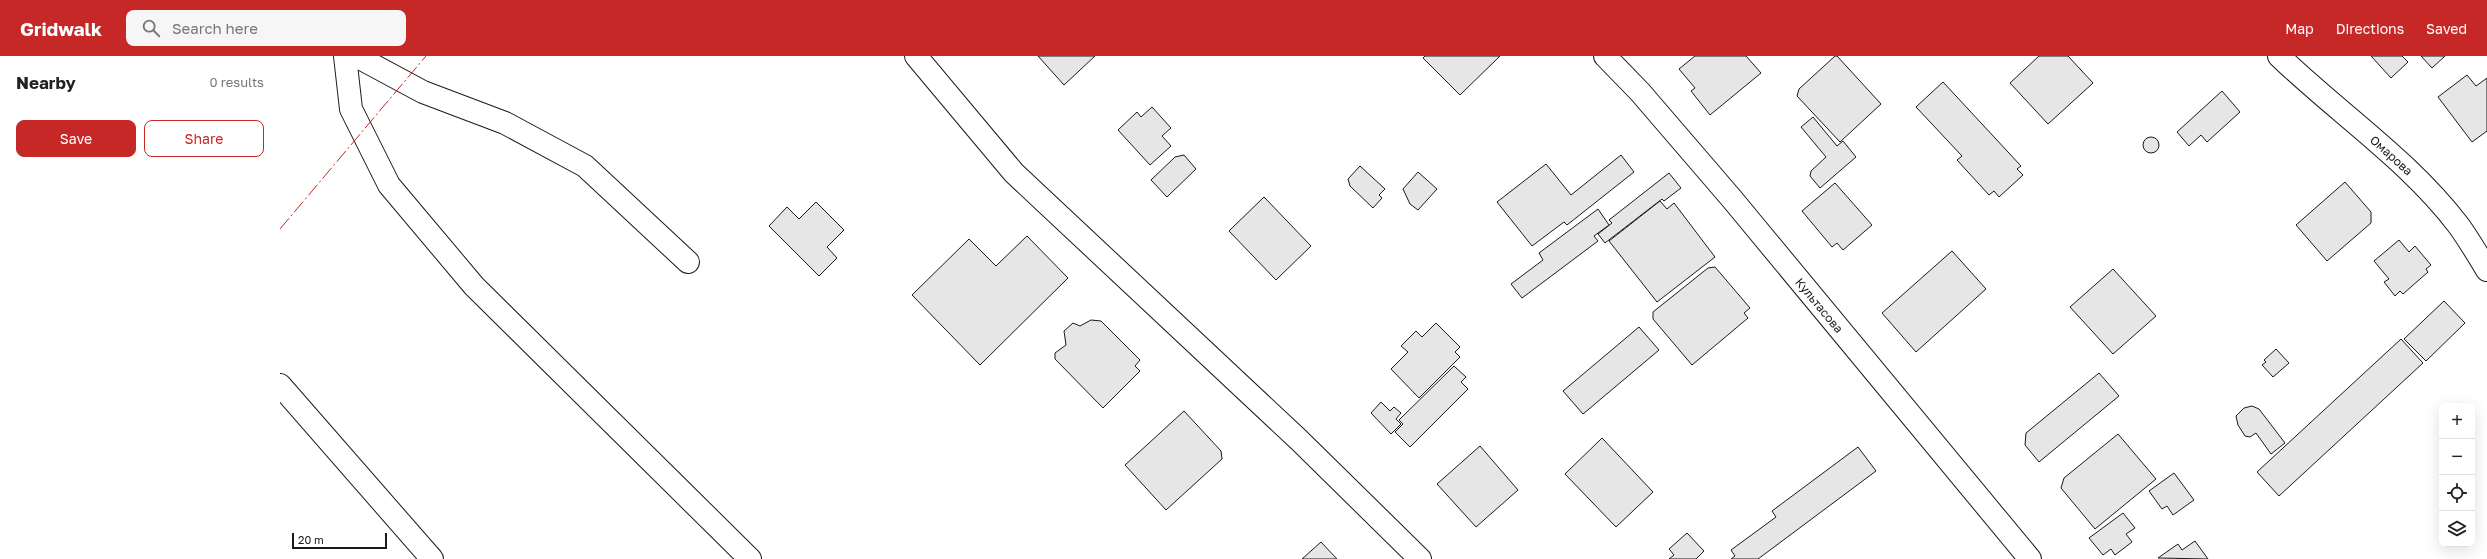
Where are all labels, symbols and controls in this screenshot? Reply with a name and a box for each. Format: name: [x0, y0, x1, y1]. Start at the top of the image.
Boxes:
search box: [126, 10, 406, 46]
text: Gridwalk: [20, 17, 102, 40]
icon: search: [140, 17, 162, 39]
text: Search here: [172, 19, 258, 37]
text: Map: [2285, 20, 2314, 37]
text: Directions: [2336, 20, 2404, 37]
text: Saved: [2426, 20, 2467, 37]
text: Nearby: [16, 72, 76, 93]
text: 0 results: [209, 74, 264, 90]
button: Save: [16, 120, 136, 157]
button: Share: [144, 120, 264, 157]
street label: Омарова: [2367, 132, 2416, 178]
street label: Культасова: [1793, 275, 1847, 336]
map controls: [2439, 403, 2475, 547]
button: +: [2439, 403, 2475, 439]
button: −: [2439, 439, 2475, 475]
button: locate: [2439, 475, 2475, 511]
button: layers: [2439, 511, 2475, 547]
scale bar: [292, 531, 387, 550]
text: 20 m: [298, 533, 324, 546]

